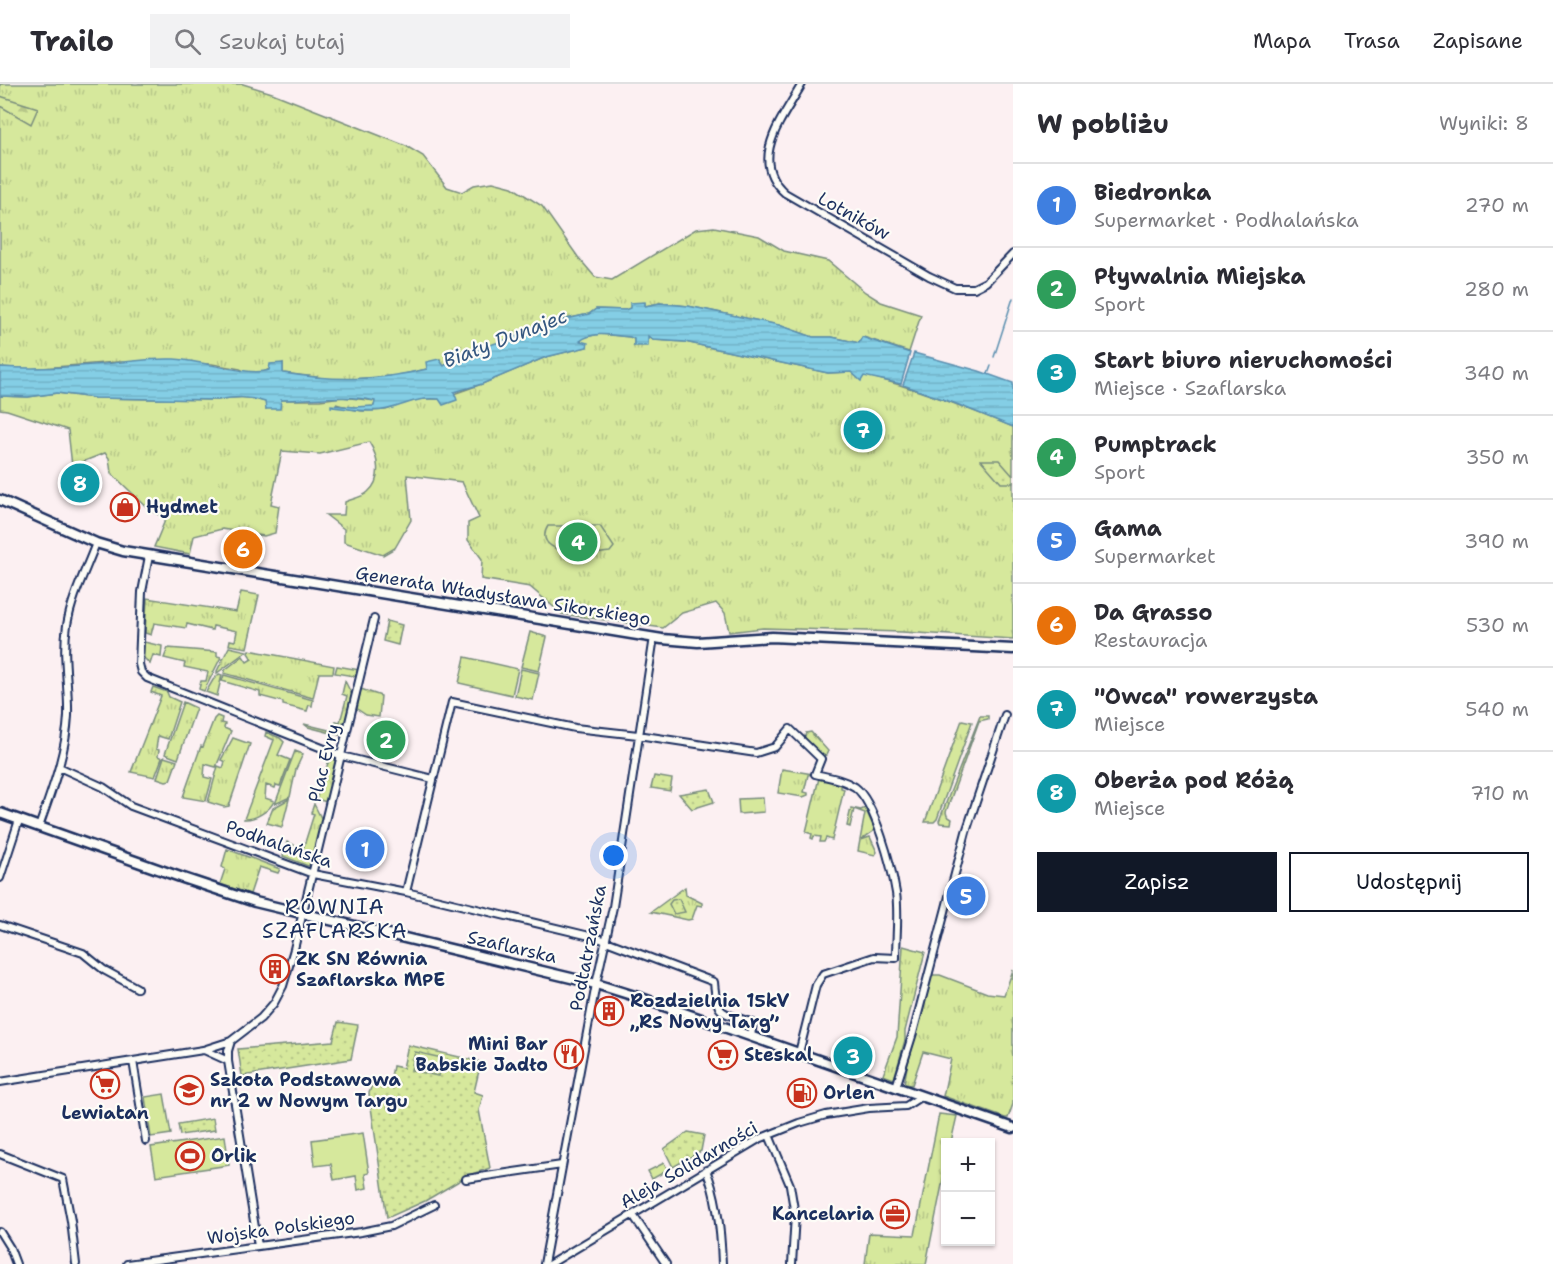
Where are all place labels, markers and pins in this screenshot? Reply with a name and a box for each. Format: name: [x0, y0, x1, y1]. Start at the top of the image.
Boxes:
pin: 7: [844, 408, 882, 452]
pin: 8: [60, 460, 100, 506]
shop icon: Hydmet: [109, 491, 141, 523]
place label: Hydmet: [146, 495, 218, 519]
pin: 4: [558, 520, 598, 564]
pin: 6: [224, 526, 262, 572]
pin: 2: [366, 718, 406, 762]
pin: 1: [346, 826, 385, 872]
pin: 5: [946, 874, 986, 918]
place label: ZK SN Równia Szaflarska MPE: [296, 947, 445, 992]
building icon: ZK SN Równia Szaflarska MPE: [259, 953, 291, 985]
place label: Rozdzielnia 15kV „RS Nowy Targ”: [630, 989, 790, 1034]
building icon: Rozdzielnia 15kV „RS Nowy Targ”: [593, 995, 625, 1027]
place label: Mini Bar Babskie Jadło: [416, 1032, 548, 1077]
pin: 3: [834, 1034, 872, 1078]
restaurant icon: Mini Bar Babskie Jadło: [553, 1038, 585, 1070]
supermarket icon: Steskal: [707, 1039, 739, 1071]
place label: Steskal: [744, 1043, 813, 1067]
supermarket icon: Lewiatan: [89, 1068, 121, 1100]
place label: Szkoła Podstawowa nr 2 w Nowym Targu: [210, 1068, 408, 1113]
school or university icon: Szkoła Podstawowa nr 2 w Nowym Targu: [173, 1074, 205, 1106]
fuel station icon: Orlen: [786, 1077, 818, 1109]
place label: Orlen: [823, 1081, 875, 1105]
place label: Lewiatan: [61, 1101, 149, 1125]
sports icon: Orlik: [174, 1140, 206, 1172]
place label: Orlik: [211, 1144, 257, 1168]
office icon: Kancelaria: [879, 1198, 911, 1230]
place label: Kancelaria: [772, 1202, 875, 1226]

